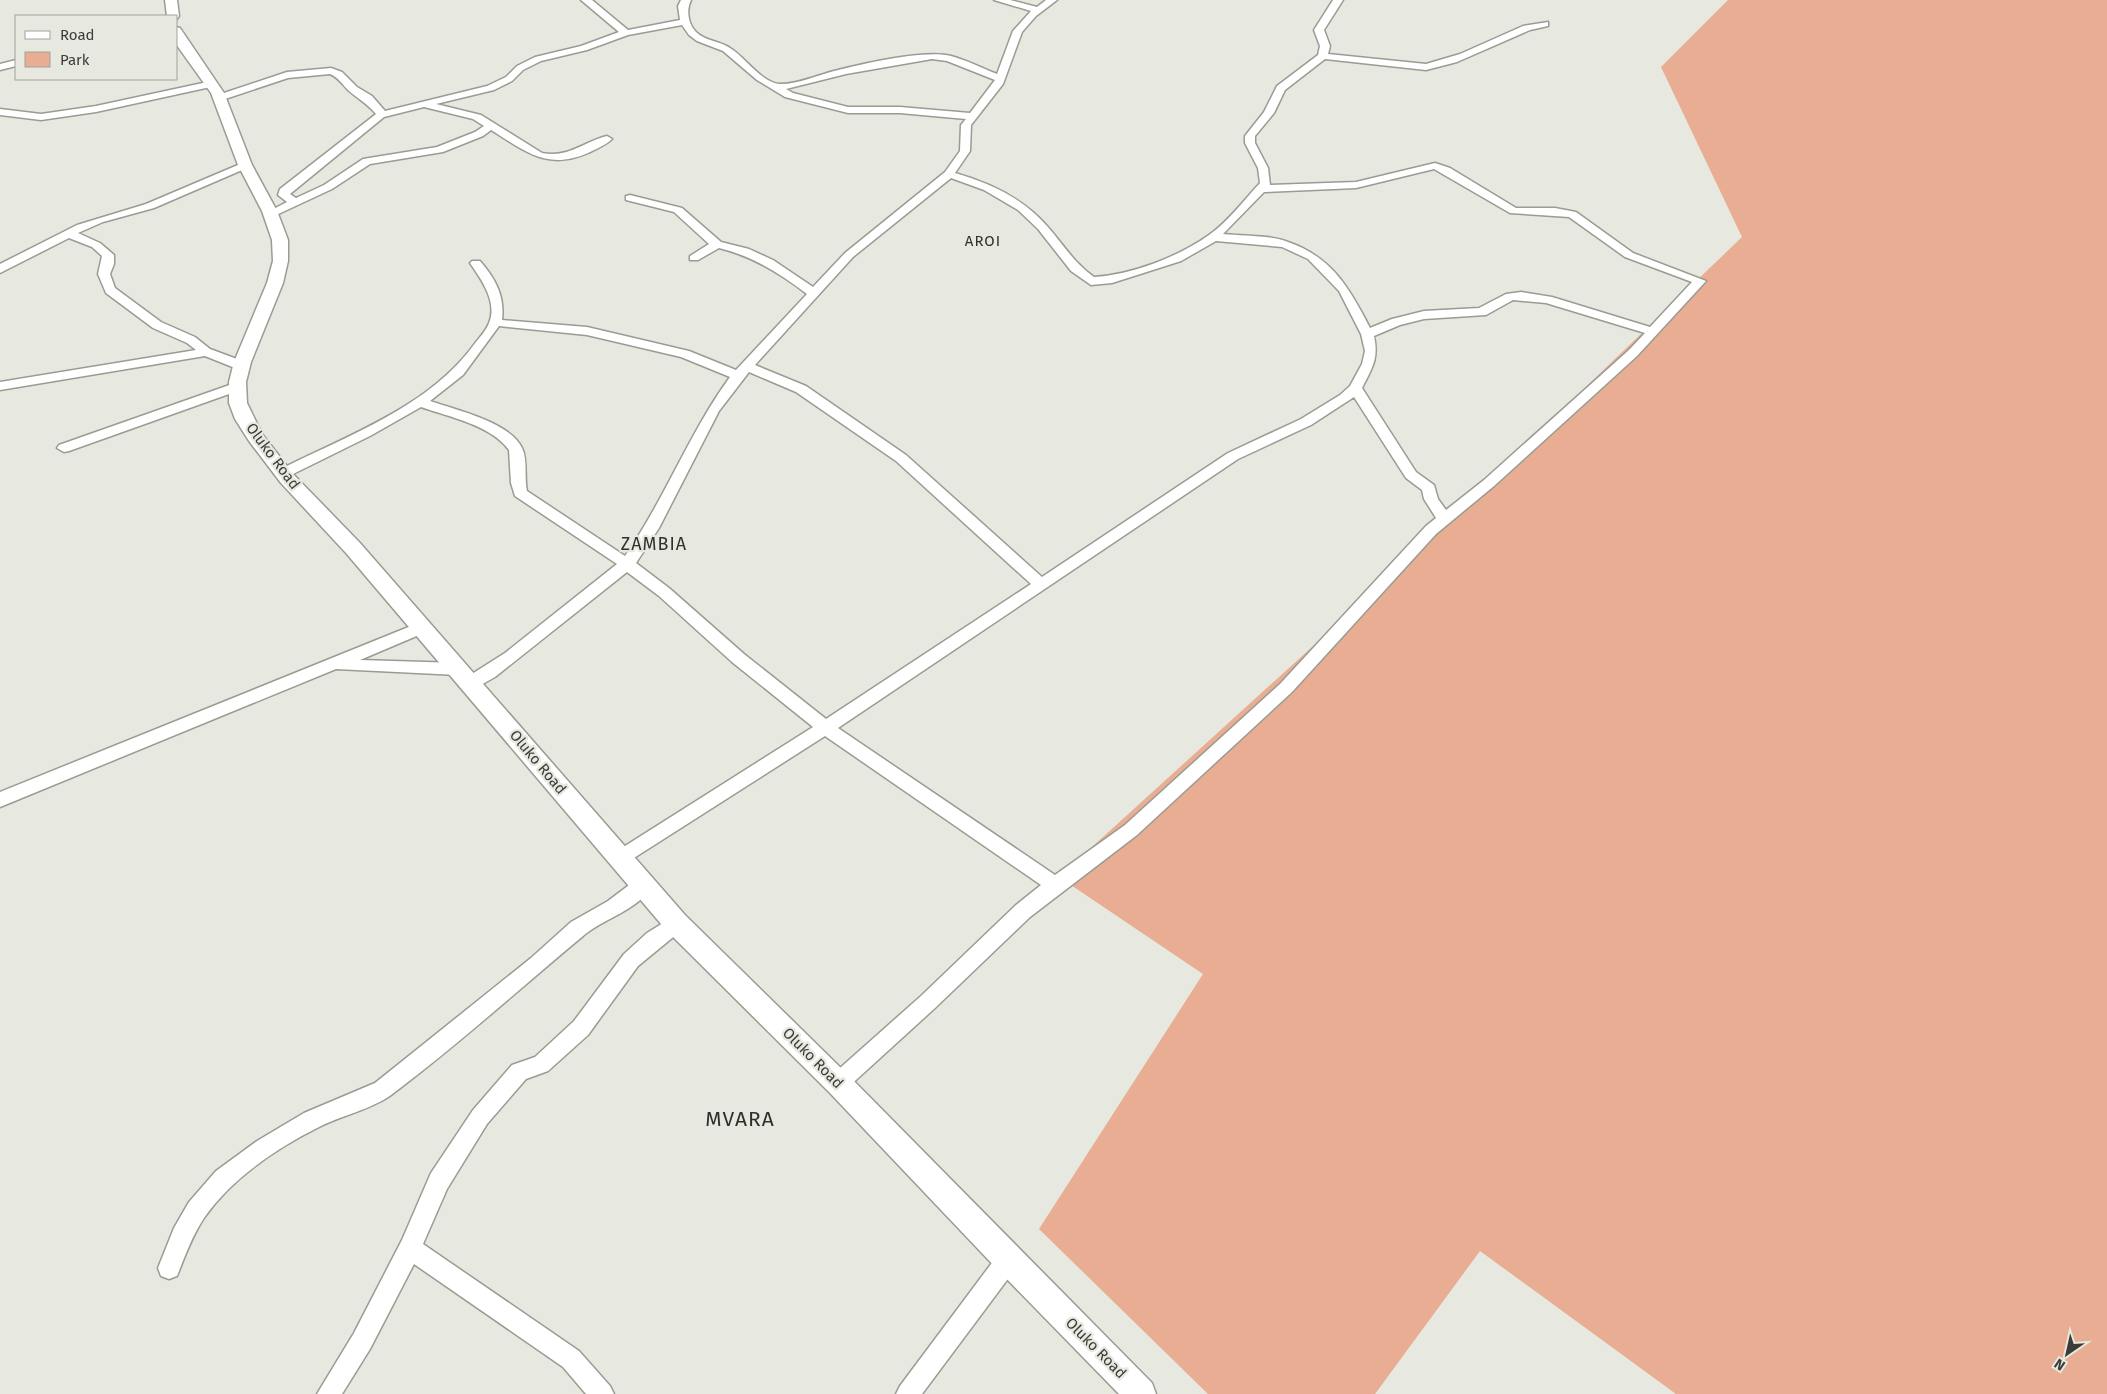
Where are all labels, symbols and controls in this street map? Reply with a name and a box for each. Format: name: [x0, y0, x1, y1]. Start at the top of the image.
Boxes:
legend: [15, 15, 178, 80]
text: Road: [60, 26, 95, 44]
text: Park: [60, 51, 90, 69]
district label: AROI: [965, 232, 1001, 250]
street label: Oluko Road: [242, 419, 304, 493]
district label: ZAMBIA: [621, 533, 687, 555]
street label: Oluko Road: [506, 726, 570, 798]
street label: Oluko Road: [779, 1024, 847, 1092]
district label: MVARA: [705, 1106, 775, 1132]
street label: Oluko Road: [1062, 1314, 1130, 1382]
north arrow: [2042, 1329, 2092, 1379]
text: N: [2051, 1355, 2069, 1374]

